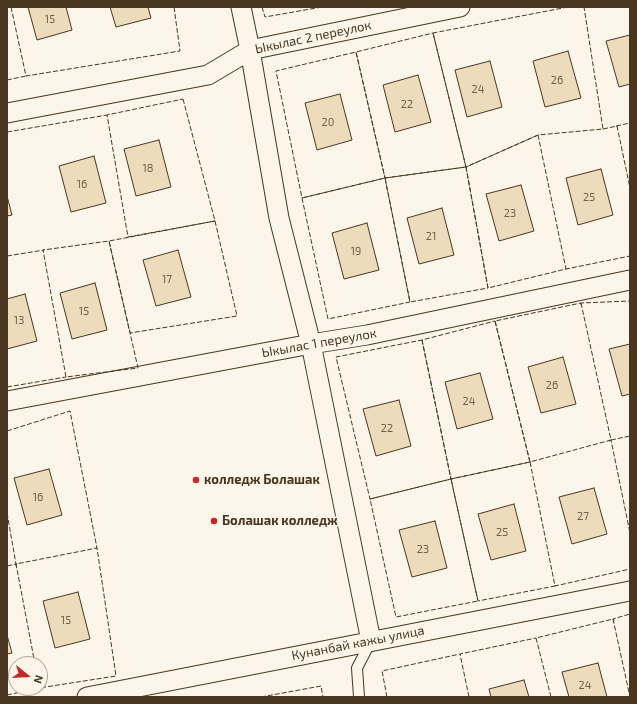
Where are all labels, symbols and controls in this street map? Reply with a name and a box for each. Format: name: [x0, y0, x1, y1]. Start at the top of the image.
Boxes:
house number: 15: [45, 12, 55, 26]
street label: Ыкылас 2 переулок: [253, 17, 373, 57]
house number: 26: [551, 73, 563, 87]
house number: 24: [472, 82, 484, 96]
house number: 22: [401, 97, 413, 111]
house number: 20: [322, 115, 334, 129]
house number: 18: [142, 161, 154, 175]
house number: 16: [77, 177, 87, 191]
house number: 25: [583, 190, 595, 204]
house number: 23: [504, 206, 516, 220]
house number: 21: [426, 229, 436, 243]
house number: 19: [351, 244, 361, 258]
house number: 17: [162, 272, 172, 286]
house number: 15: [79, 304, 89, 318]
house number: 13: [14, 313, 24, 327]
street label: Ыкылас 1 переулок: [260, 325, 378, 361]
house number: 26: [546, 378, 558, 392]
house number: 24: [463, 394, 475, 408]
house number: 22: [381, 421, 393, 435]
place label: колледж Болашак: [204, 472, 320, 488]
marker: колледж Болашак: [191, 475, 201, 485]
house number: 16: [33, 490, 43, 504]
house number: 27: [577, 509, 589, 523]
place label: Болашак колледж: [222, 513, 338, 529]
marker: Болашак колледж: [209, 516, 219, 526]
house number: 25: [496, 525, 508, 539]
house number: 23: [417, 542, 429, 556]
house number: 15: [61, 613, 71, 627]
street label: Кунанбай кажы улица: [290, 622, 426, 664]
north arrow: [8, 656, 48, 696]
text: N: [32, 674, 46, 685]
house number: 24: [579, 678, 591, 692]

